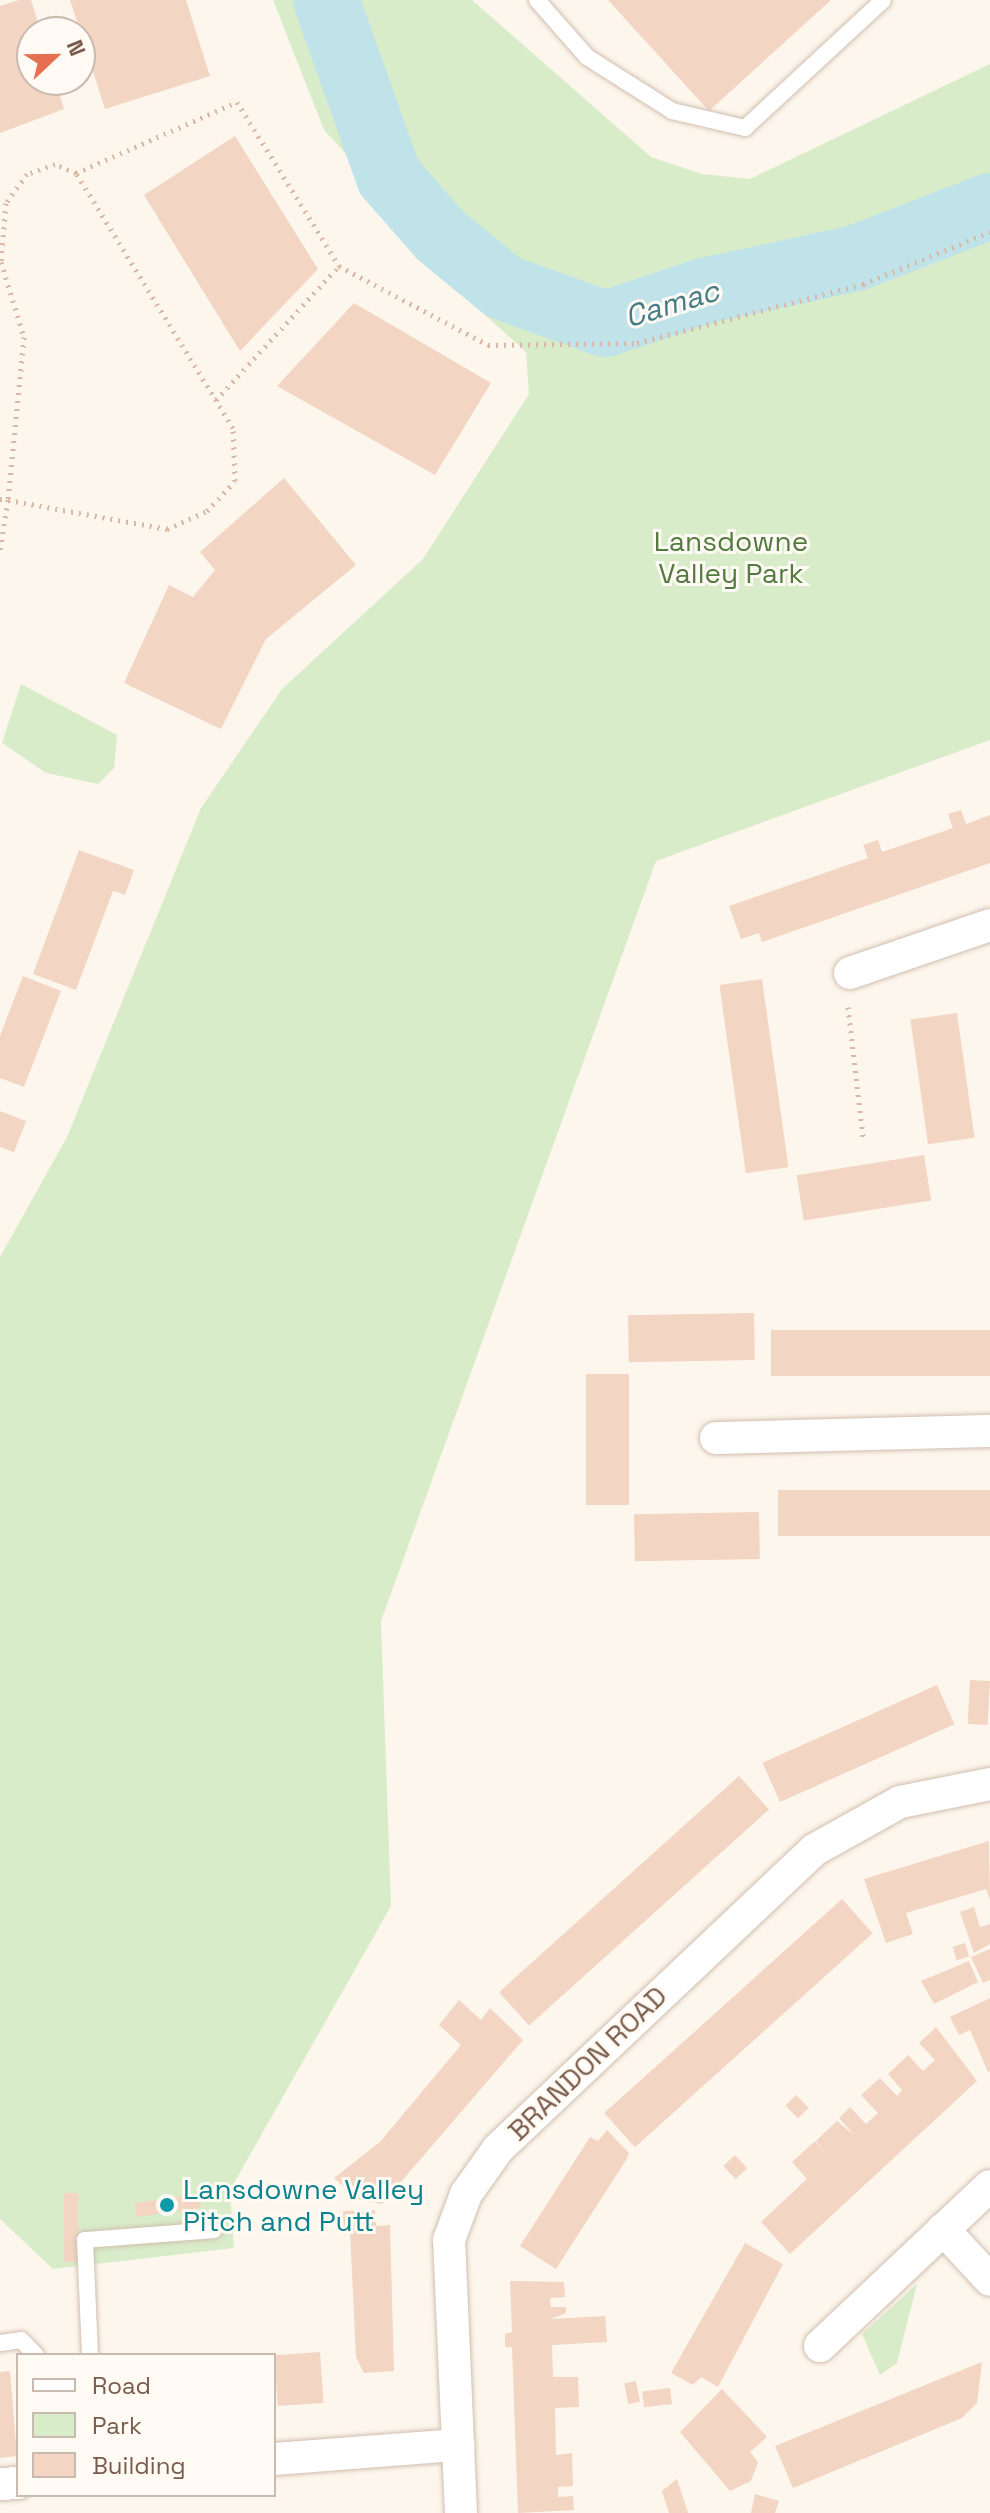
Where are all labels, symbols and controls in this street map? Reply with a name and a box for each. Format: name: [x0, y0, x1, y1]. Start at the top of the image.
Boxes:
north arrow: [16, 16, 96, 96]
text: N: [61, 36, 92, 60]
water label: Camac: [620, 273, 724, 335]
park label: Lansdowne Valley Park: [654, 524, 808, 590]
street label: BRANDON ROAD: [501, 1979, 673, 2147]
place label: Lansdowne Valley Pitch and Putt: [183, 2172, 425, 2238]
marker: Lansdowne Valley Pitch and Putt: [158, 2196, 176, 2214]
legend: [16, 2353, 276, 2497]
text: Road: [92, 2370, 151, 2401]
text: Park: [92, 2410, 142, 2441]
text: Building: [92, 2450, 186, 2481]

